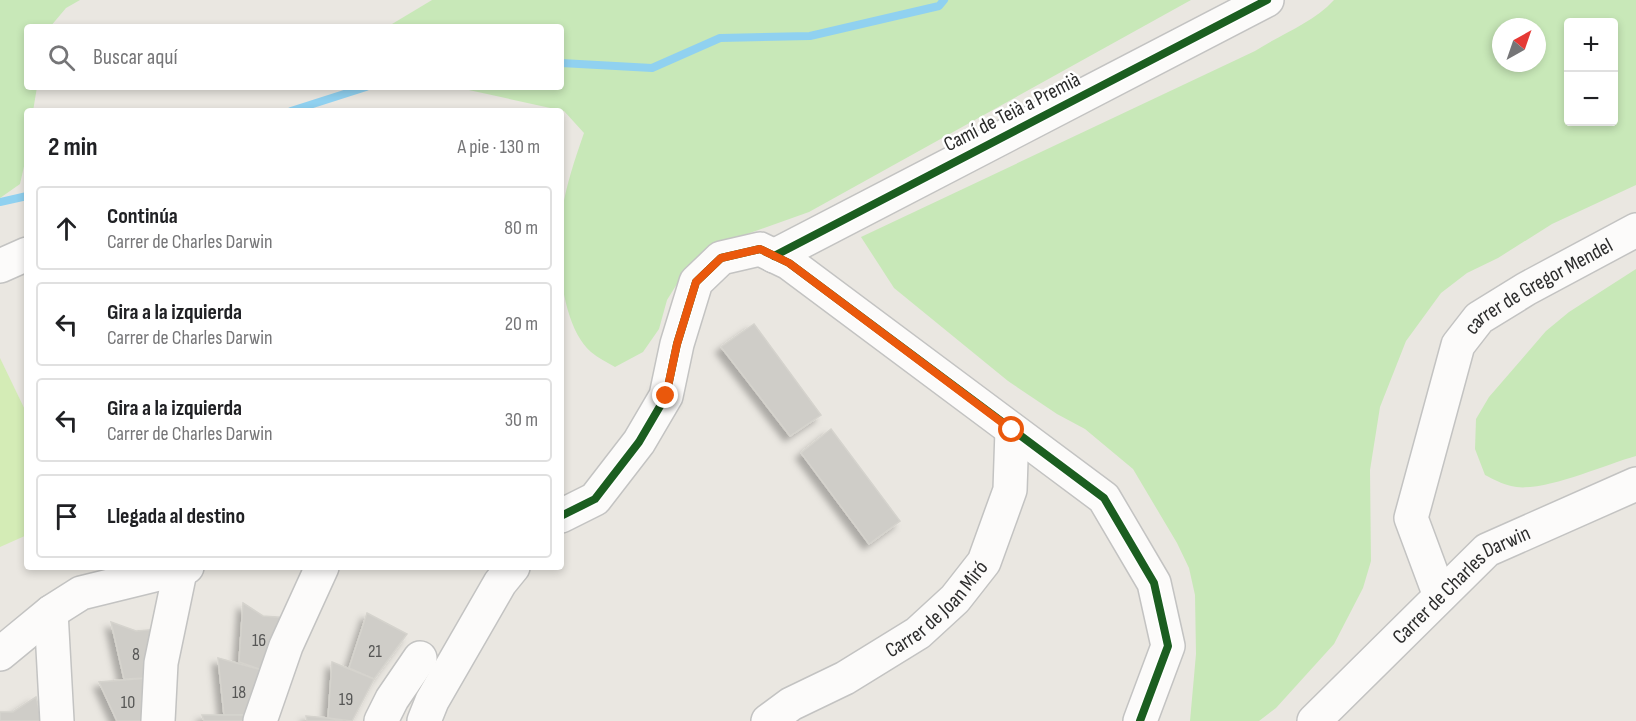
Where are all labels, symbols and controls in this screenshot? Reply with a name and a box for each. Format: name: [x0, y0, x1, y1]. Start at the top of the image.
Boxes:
north arrow: [1492, 18, 1546, 72]
map controls: [1564, 18, 1618, 126]
button: +: [1564, 18, 1618, 72]
search box: [24, 24, 564, 90]
icon: search: [45, 41, 78, 74]
text: Buscar aquí: [93, 44, 178, 71]
street label: Camí de Teià a Premià: [940, 67, 1084, 157]
button: −: [1564, 72, 1618, 126]
text: 2 min: [48, 132, 98, 163]
text: A pie · 130 m: [458, 135, 540, 159]
text: Continúa: [107, 203, 178, 230]
icon: ahead: [50, 212, 83, 245]
text: 80 m: [504, 216, 538, 240]
text: Carrer de Charles Darwin: [107, 230, 273, 254]
street label: carrer de Gregor Mendel: [1459, 232, 1617, 339]
text: Gira a la izquierda: [107, 299, 242, 326]
icon: left: [50, 308, 83, 341]
text: 20 m: [505, 312, 538, 336]
text: Carrer de Charles Darwin: [107, 326, 273, 350]
route end: [652, 382, 678, 408]
text: Gira a la izquierda: [107, 395, 242, 422]
icon: left: [50, 404, 83, 437]
text: 30 m: [505, 408, 538, 432]
route start: [998, 416, 1024, 442]
text: Carrer de Charles Darwin: [107, 422, 273, 446]
icon: arrive: [50, 500, 83, 533]
text: Llegada al destino: [107, 503, 245, 530]
street label: Carrer de Charles Darwin: [1387, 520, 1534, 649]
street label: Carrer de Joan Miró: [880, 555, 993, 663]
house number: 16: [252, 630, 266, 651]
house number: 21: [368, 641, 383, 662]
house number: 8: [132, 644, 140, 665]
house number: 18: [232, 682, 246, 703]
house number: 19: [339, 689, 353, 710]
house number: 10: [121, 692, 135, 713]

